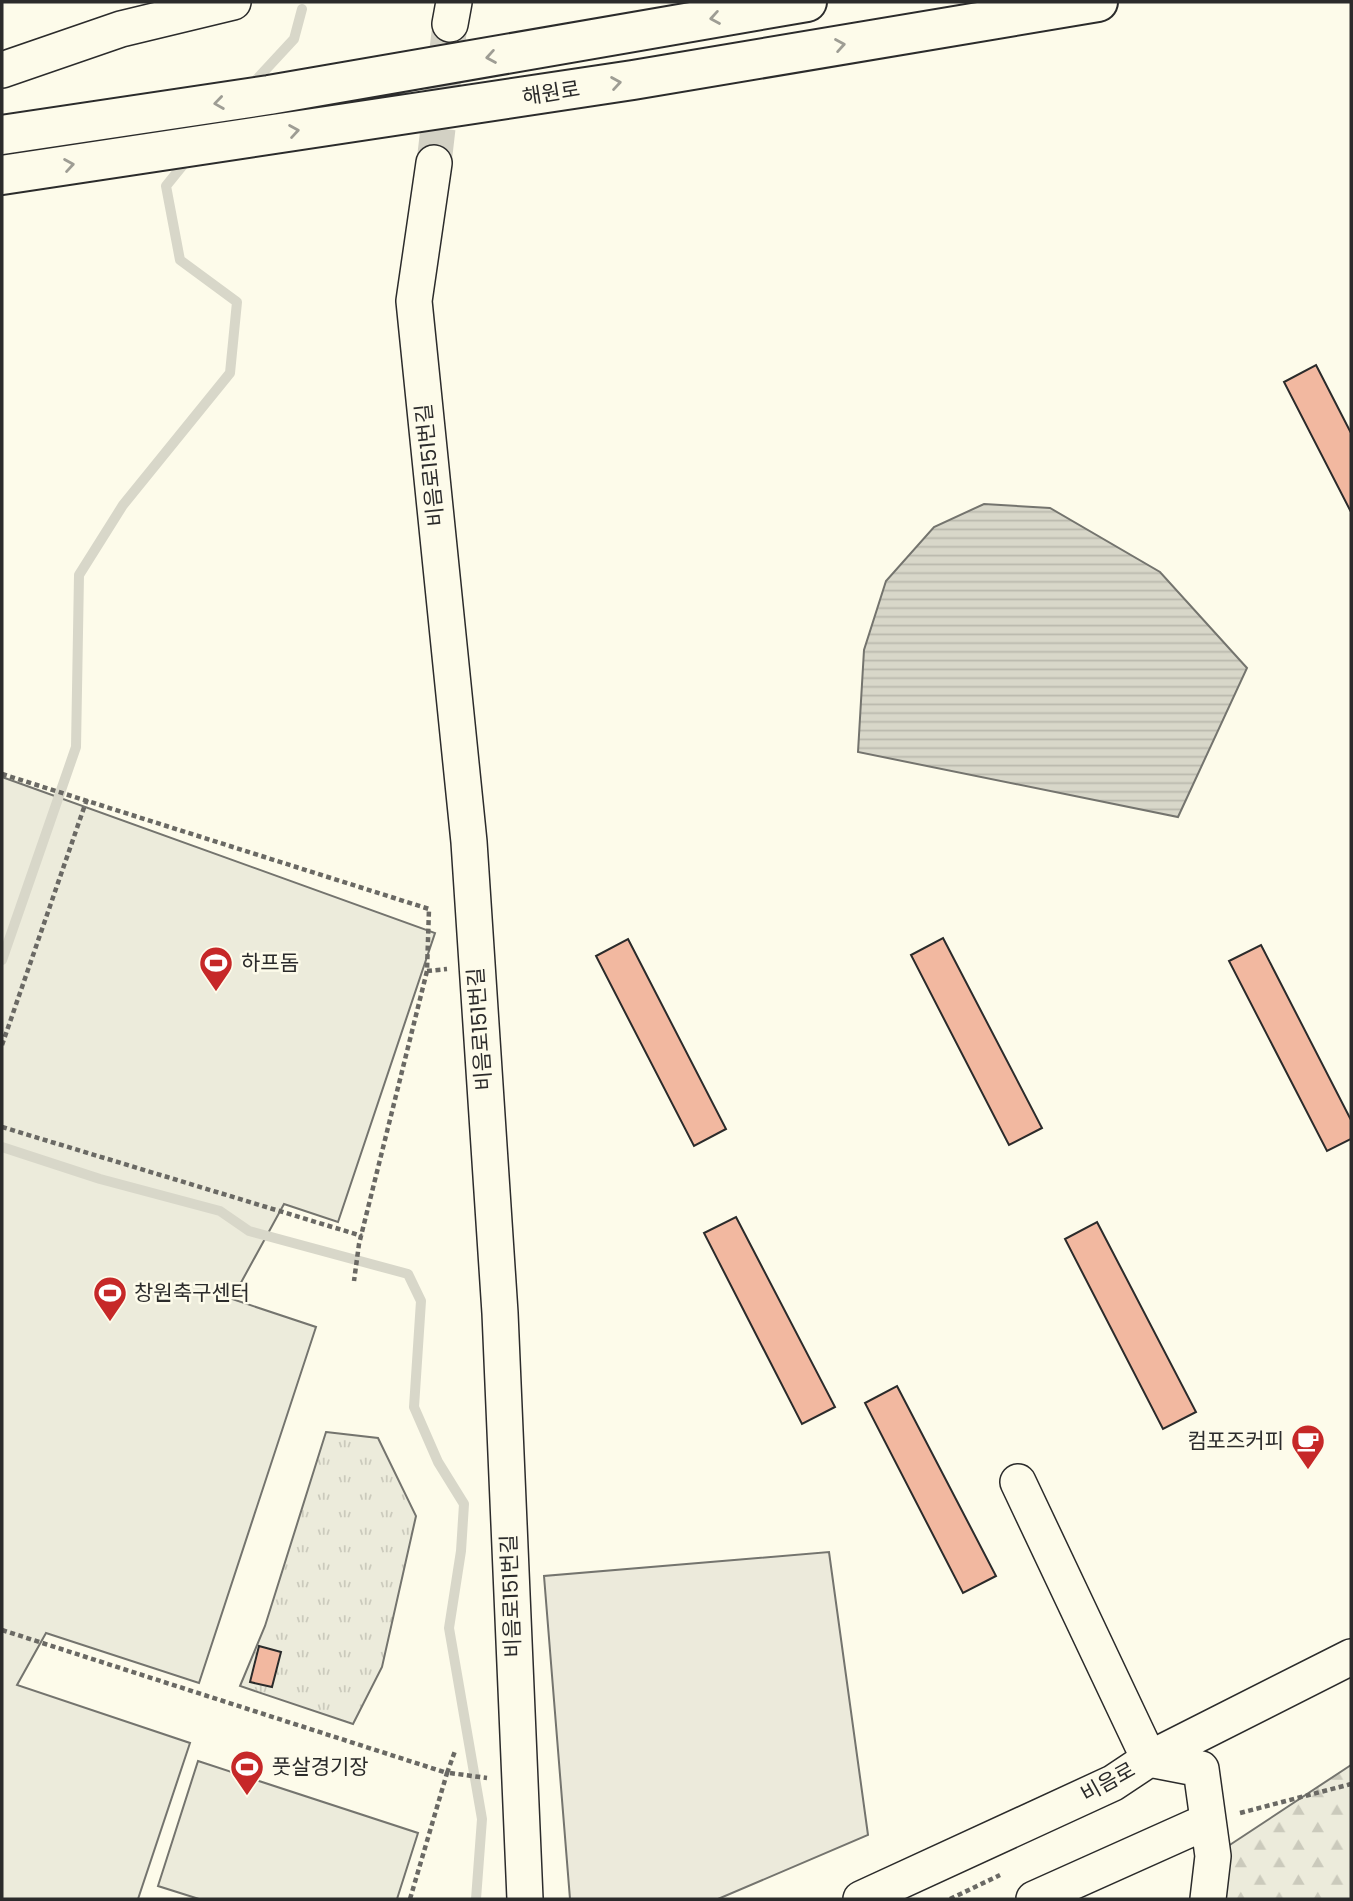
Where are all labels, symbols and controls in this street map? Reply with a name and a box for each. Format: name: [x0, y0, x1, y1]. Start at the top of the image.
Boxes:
one-way arrow: [709, 10, 721, 25]
one-way arrow: [835, 38, 846, 53]
one-way arrow: [485, 49, 497, 64]
street label: 해원로: [520, 74, 582, 111]
one-way arrow: [610, 75, 622, 90]
one-way arrow: [213, 95, 224, 110]
one-way arrow: [288, 124, 300, 139]
one-way arrow: [63, 158, 75, 173]
street label: 비음로151번길: [409, 402, 450, 528]
sports icon: 하프돔: [197, 944, 235, 993]
place label: 하프돔: [241, 948, 299, 977]
street label: 비음로151번길: [461, 967, 498, 1092]
sports icon: 창원축구센터: [91, 1274, 129, 1323]
place label: 창원축구센터: [134, 1278, 250, 1307]
cafe icon: 컴포즈커피: [1289, 1422, 1327, 1471]
place label: 컴포즈커피: [1187, 1426, 1284, 1455]
street label: 비음로151번길: [494, 1534, 527, 1658]
sports icon: 풋살경기장: [228, 1748, 266, 1797]
place label: 풋살경기장: [272, 1752, 369, 1781]
street label: 비음로: [1075, 1755, 1140, 1808]

